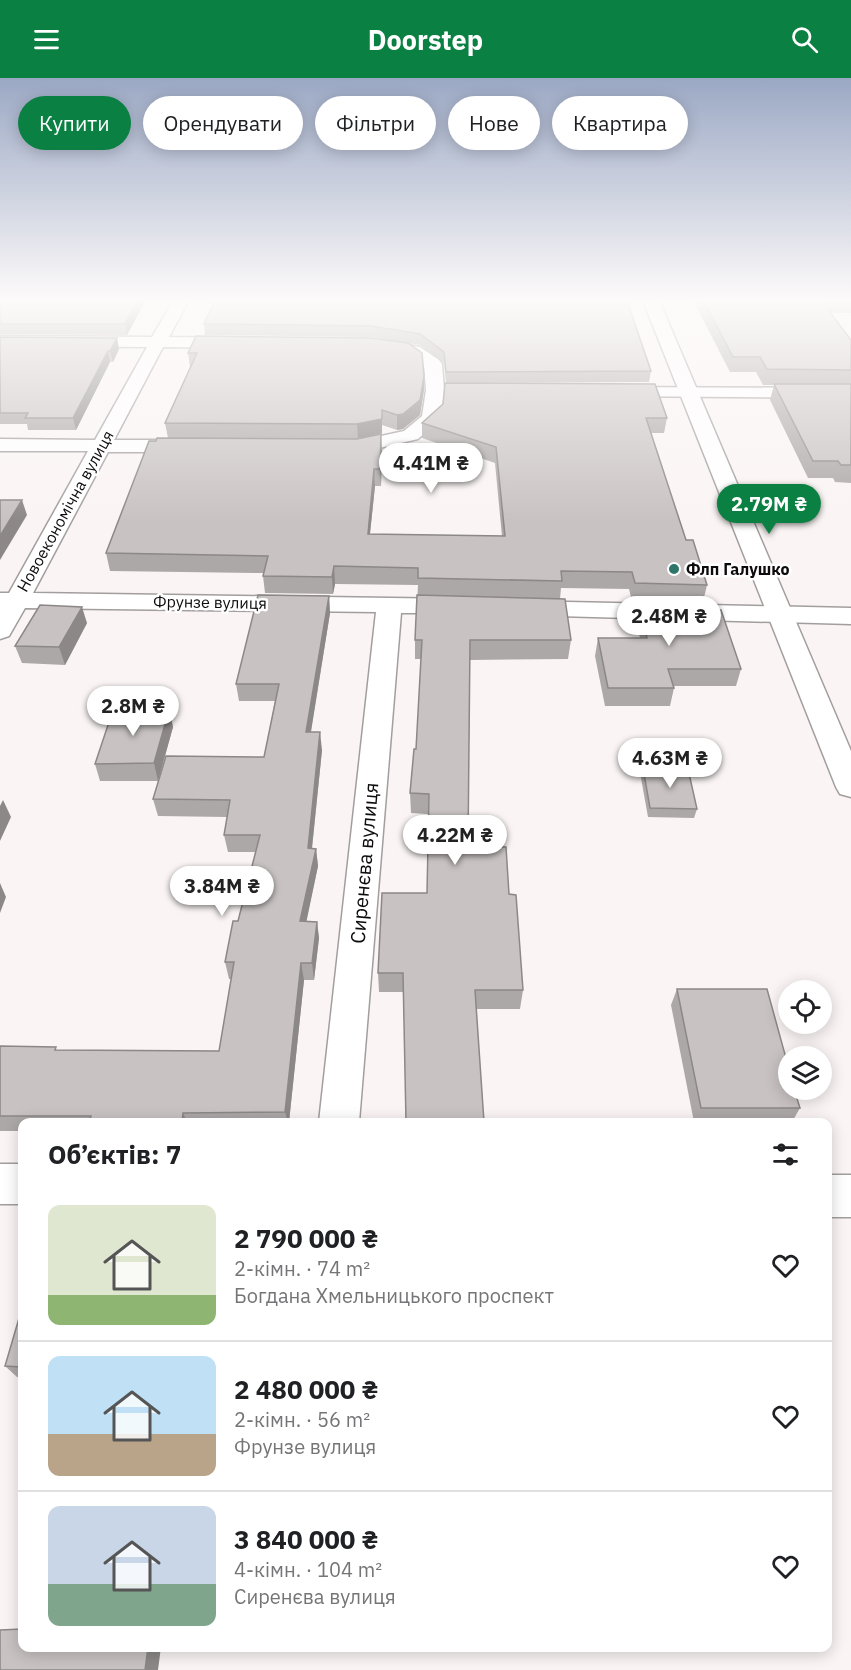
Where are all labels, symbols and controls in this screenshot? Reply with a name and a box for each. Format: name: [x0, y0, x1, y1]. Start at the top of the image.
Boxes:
text: Doorstep: [368, 22, 483, 57]
icon: menu: [30, 23, 63, 56]
icon: search: [788, 23, 821, 56]
chip: Купити: [18, 96, 131, 150]
chip: Орендувати: [143, 96, 303, 150]
chip: Фільтри: [315, 96, 436, 150]
chip: Нове: [448, 96, 540, 150]
chip: Квартира: [552, 96, 688, 150]
street label: Новоекономічна вулиця: [12, 427, 118, 595]
pin: 4.41M ₴: [376, 443, 486, 494]
text: 4.41M ₴: [393, 449, 469, 476]
pin: 2.79M ₴: [714, 484, 824, 535]
text: 2.79M ₴: [731, 490, 807, 517]
place label: Флп Галушко: [686, 559, 790, 579]
marker: Флп Галушко: [667, 562, 681, 576]
street label: Фрунзе вулиця: [153, 591, 267, 613]
pin: 2.48M ₴: [614, 596, 724, 647]
text: 2.48M ₴: [631, 602, 707, 629]
pin: 2.8M ₴: [84, 686, 182, 737]
text: 2.8M ₴: [101, 692, 165, 719]
pin: 4.63M ₴: [615, 738, 725, 789]
text: 4.63M ₴: [632, 744, 708, 771]
street label: Сиренєва вулиця: [344, 781, 384, 945]
pin: 4.22M ₴: [400, 815, 510, 866]
text: 4.22M ₴: [417, 821, 493, 848]
pin: 3.84M ₴: [167, 866, 277, 917]
text: 3.84M ₴: [184, 872, 260, 899]
map controls: [778, 980, 832, 1100]
button: locate: [778, 980, 832, 1034]
button: layers: [778, 1046, 832, 1100]
text: Об’єктів: 7: [48, 1137, 181, 1171]
icon: filters: [769, 1138, 802, 1171]
text: 2 790 000 ₴: [234, 1221, 378, 1255]
icon: home: [96, 1229, 168, 1301]
icon: heart: [769, 1249, 802, 1282]
text: 2-кімн. · 74 m²: [234, 1255, 370, 1282]
text: Богдана Хмельницького проспект: [234, 1282, 554, 1309]
text: 2 480 000 ₴: [234, 1372, 378, 1406]
icon: home: [96, 1380, 168, 1452]
icon: heart: [769, 1400, 802, 1433]
text: 2-кімн. · 56 m²: [234, 1406, 370, 1433]
text: Фрунзе вулиця: [234, 1433, 376, 1460]
text: 3 840 000 ₴: [234, 1522, 378, 1556]
icon: home: [96, 1530, 168, 1602]
icon: heart: [769, 1550, 802, 1583]
text: 4-кімн. · 104 m²: [234, 1556, 382, 1583]
text: Сиренєва вулиця: [234, 1583, 396, 1610]

